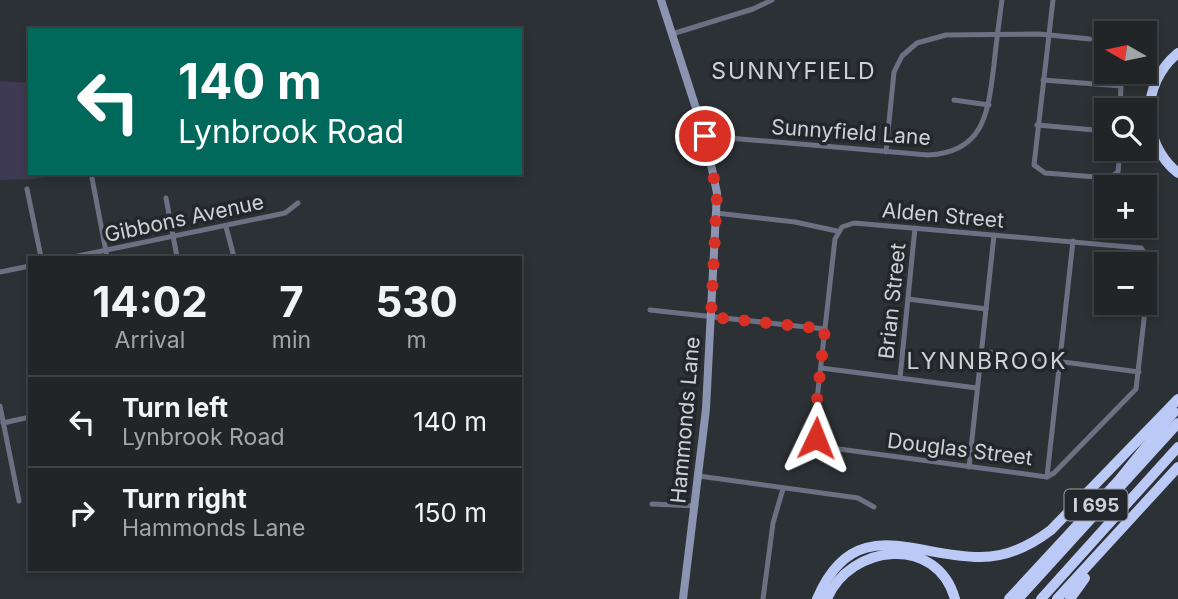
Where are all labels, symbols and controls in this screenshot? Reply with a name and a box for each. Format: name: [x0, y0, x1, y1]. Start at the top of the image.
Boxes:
north arrow: [1094, 21, 1157, 84]
map controls: [1094, 21, 1157, 315]
text: 140 m: [178, 52, 322, 111]
icon: left: [63, 56, 154, 147]
district label: SUNNYFIELD: [711, 57, 877, 85]
button: search: [1094, 98, 1157, 161]
pin: [675, 106, 735, 166]
text: Lynbrook Road: [178, 112, 404, 151]
street label: Sunnyfield Lane: [770, 114, 932, 150]
icon: arrive: [686, 117, 724, 155]
button: +: [1094, 175, 1157, 238]
street label: Gibbons Avenue: [102, 189, 266, 247]
street label: Alden Street: [881, 197, 1005, 233]
street label: Brian Street: [873, 242, 911, 360]
button: −: [1094, 252, 1157, 315]
text: 14:02: [92, 276, 208, 327]
text: 7: [279, 276, 304, 327]
text: 530: [375, 276, 458, 327]
text: Arrival: [115, 326, 185, 354]
text: min: [272, 326, 311, 354]
text: m: [407, 326, 427, 354]
street label: Hammonds Lane: [665, 336, 705, 504]
district label: LYNNBROOK: [907, 347, 1067, 375]
text: Turn left: [122, 392, 228, 423]
position arrow: [779, 401, 853, 475]
icon: left: [63, 403, 101, 441]
text: 140 m: [413, 406, 487, 437]
text: Lynbrook Road: [122, 423, 284, 451]
street label: Douglas Street: [886, 428, 1034, 470]
text: Turn right: [122, 483, 247, 514]
road number: I 695: [1064, 490, 1128, 520]
icon: right: [63, 494, 101, 532]
text: 150 m: [414, 497, 487, 528]
text: Hammonds Lane: [122, 514, 305, 542]

